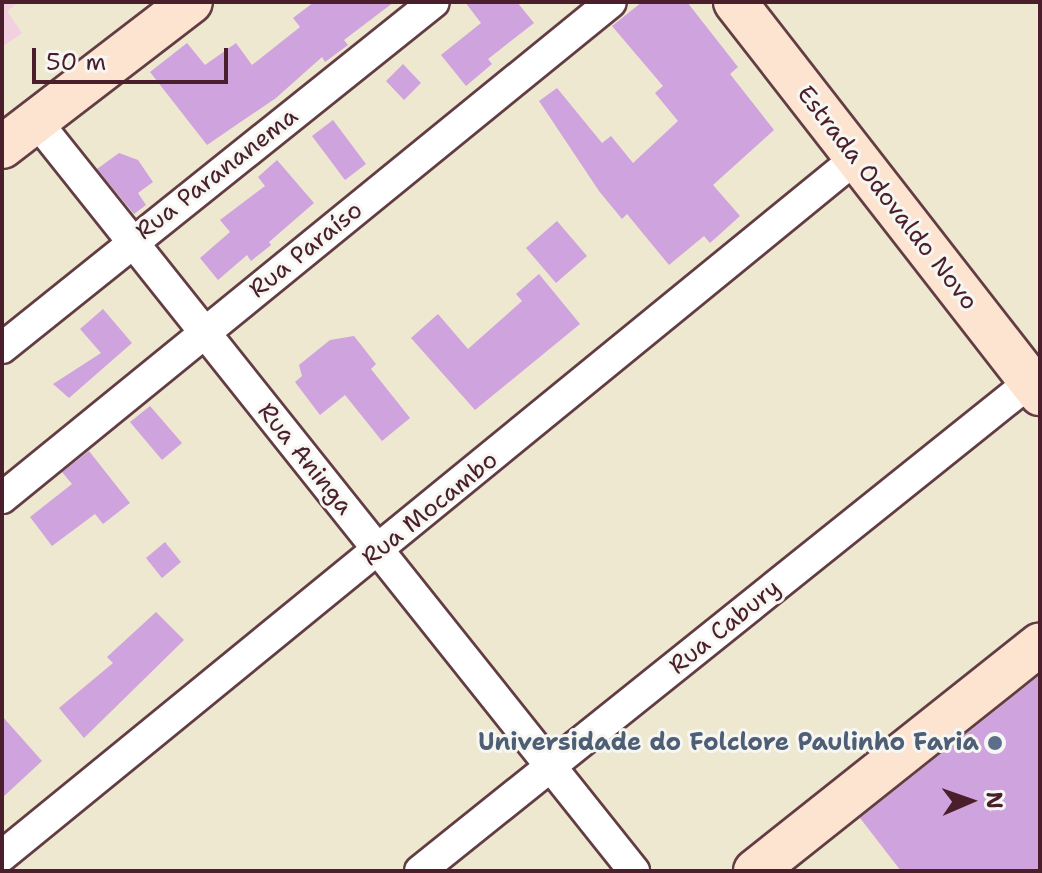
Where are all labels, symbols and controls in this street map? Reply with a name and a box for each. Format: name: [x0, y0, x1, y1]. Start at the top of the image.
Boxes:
scale bar: [36, 32, 232, 82]
text: 50 m: [46, 46, 106, 78]
street label: Estrada Odovaldo Novo: [791, 80, 983, 316]
street label: Rua Parananema: [130, 102, 304, 246]
street label: Rua Paraíso: [244, 196, 368, 304]
street label: Rua Aninga: [251, 397, 359, 521]
street label: Rua Mocambo: [356, 446, 504, 572]
street label: Rua Cabury: [664, 574, 786, 680]
place label: Universidade do Folclore Paulinho Faria: [478, 729, 979, 757]
marker: Universidade do Folclore Paulinho Faria: [986, 734, 1004, 752]
north arrow: [930, 761, 1010, 841]
text: N: [980, 791, 1009, 809]

